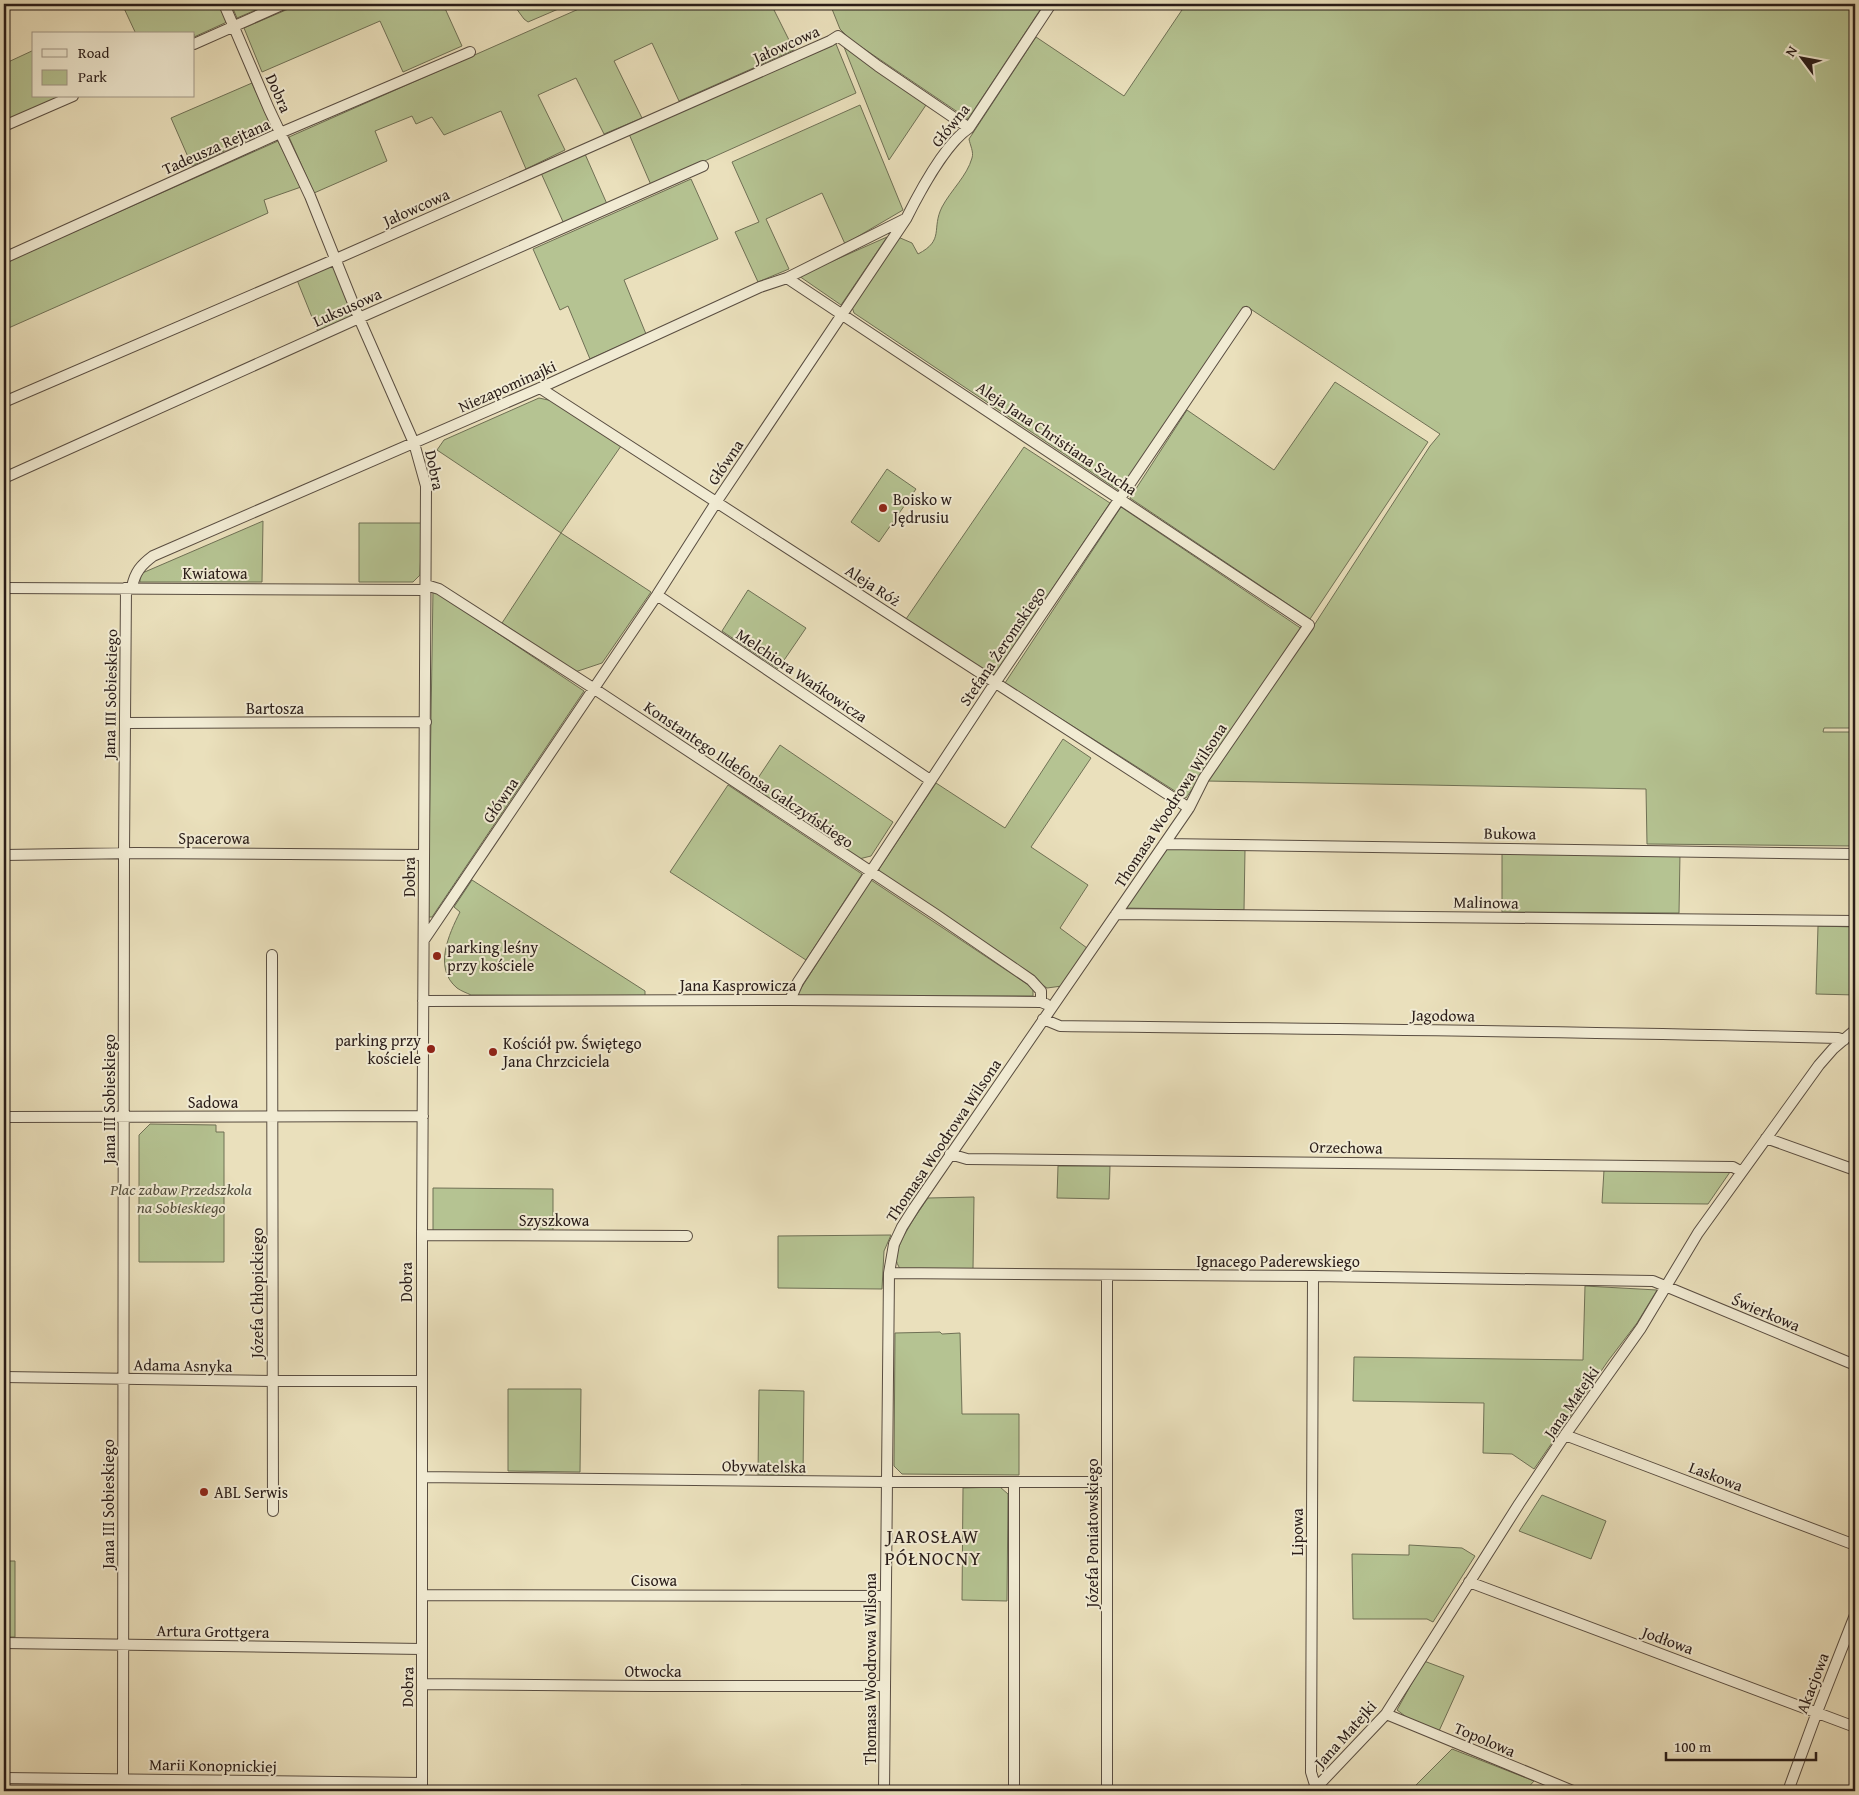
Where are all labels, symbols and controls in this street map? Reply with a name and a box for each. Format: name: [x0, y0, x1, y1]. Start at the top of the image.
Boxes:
street label: Jałowcowa: [747, 19, 823, 70]
legend: [32, 32, 195, 98]
north arrow: [1776, 32, 1826, 82]
text: N: [1780, 41, 1802, 60]
text: Road: [78, 42, 109, 63]
text: Park: [78, 66, 107, 87]
street label: Dobra: [260, 70, 298, 117]
street label: Główna: [925, 98, 975, 152]
street label: Tadeusza Rejtana: [158, 111, 274, 181]
street label: Jałowcowa: [377, 182, 453, 233]
street label: Luksusowa: [309, 281, 385, 333]
street label: Niezapominajki: [454, 354, 560, 418]
street label: Aleja Jana Christiana Szucha: [972, 375, 1143, 501]
street label: Główna: [701, 434, 749, 490]
street label: Dobra: [419, 448, 451, 493]
place label: Boisko w Jędrusiu: [891, 487, 953, 529]
marker: Boisko w Jędrusiu: [877, 502, 889, 514]
street label: Aleja Róż: [841, 558, 905, 612]
street label: Kwiatowa: [182, 561, 248, 585]
street label: Stefana Żeromskiego: [953, 581, 1051, 711]
street label: Melchiora Wańkowicza: [731, 622, 873, 728]
street label: Jana III Sobieskiego: [97, 629, 123, 761]
street label: Konstantego Ildefonsa Gałczyńskiego: [639, 695, 859, 853]
street label: Bartosza: [246, 696, 304, 720]
street label: Thomasa Woodrowa Wilsona: [1108, 718, 1233, 892]
street label: Główna: [476, 772, 524, 828]
street label: Bukowa: [1484, 821, 1537, 845]
street label: Spacerowa: [178, 826, 250, 850]
street label: Dobra: [397, 856, 421, 897]
street label: Malinowa: [1453, 889, 1519, 915]
place label: parking leśny przy kościele: [447, 935, 538, 977]
marker: parking leśny przy kościele: [431, 950, 443, 962]
street label: Jana Kasprowicza: [678, 973, 797, 997]
street label: Jagodowa: [1409, 1002, 1476, 1028]
place label: parking przy kościele: [335, 1028, 421, 1070]
place label: Kościół pw. Świętego Jana Chrzciciela: [501, 1031, 642, 1073]
street label: Jana III Sobieskiego: [97, 1034, 121, 1166]
marker: parking przy kościele: [425, 1043, 437, 1055]
marker: Kościół pw. Świętego Jana Chrzciciela: [487, 1046, 499, 1058]
street label: Thomasa Woodrowa Wilsona: [879, 1053, 1007, 1226]
street label: Sadowa: [188, 1090, 239, 1114]
street label: Orzechowa: [1309, 1134, 1383, 1160]
park label: Plac zabaw Przedszkola na Sobieskiego: [109, 1177, 252, 1219]
street label: Szyszkowa: [519, 1208, 590, 1232]
street label: Józefa Chłopickiego: [245, 1228, 269, 1360]
street label: Ignacego Paderewskiego: [1196, 1249, 1360, 1273]
street label: Dobra: [394, 1261, 418, 1302]
street label: Świerkowa: [1728, 1287, 1804, 1337]
street label: Adama Asnyka: [133, 1352, 233, 1378]
street label: Jana Matejki: [1536, 1361, 1605, 1445]
street label: Jana III Sobieskiego: [96, 1439, 120, 1571]
street label: Obywatelska: [722, 1453, 807, 1479]
street label: Laskowa: [1686, 1455, 1747, 1497]
street label: Józefa Poniatowskiego: [1080, 1458, 1104, 1610]
place label: ABL Serwis: [214, 1480, 288, 1504]
marker: ABL Serwis: [198, 1486, 210, 1498]
street label: Lipowa: [1285, 1508, 1309, 1556]
district label: JAROSŁAW PÓŁNOCNY: [884, 1522, 982, 1572]
street label: Cisowa: [631, 1568, 678, 1592]
street label: Thomasa Woodrowa Wilsona: [858, 1572, 882, 1765]
street label: Artura Grottgera: [156, 1618, 270, 1644]
street label: Jodłowa: [1637, 1619, 1697, 1660]
street label: Akacjowa: [1789, 1649, 1835, 1717]
street label: Otwocka: [624, 1659, 682, 1683]
street label: Dobra: [395, 1666, 419, 1707]
street label: Jana Matejki: [1307, 1695, 1382, 1775]
street label: Topolowa: [1451, 1715, 1520, 1763]
scale bar: [1666, 1730, 1816, 1762]
text: 100 m: [1674, 1736, 1712, 1757]
street label: Marii Konopnickiej: [149, 1752, 277, 1778]

